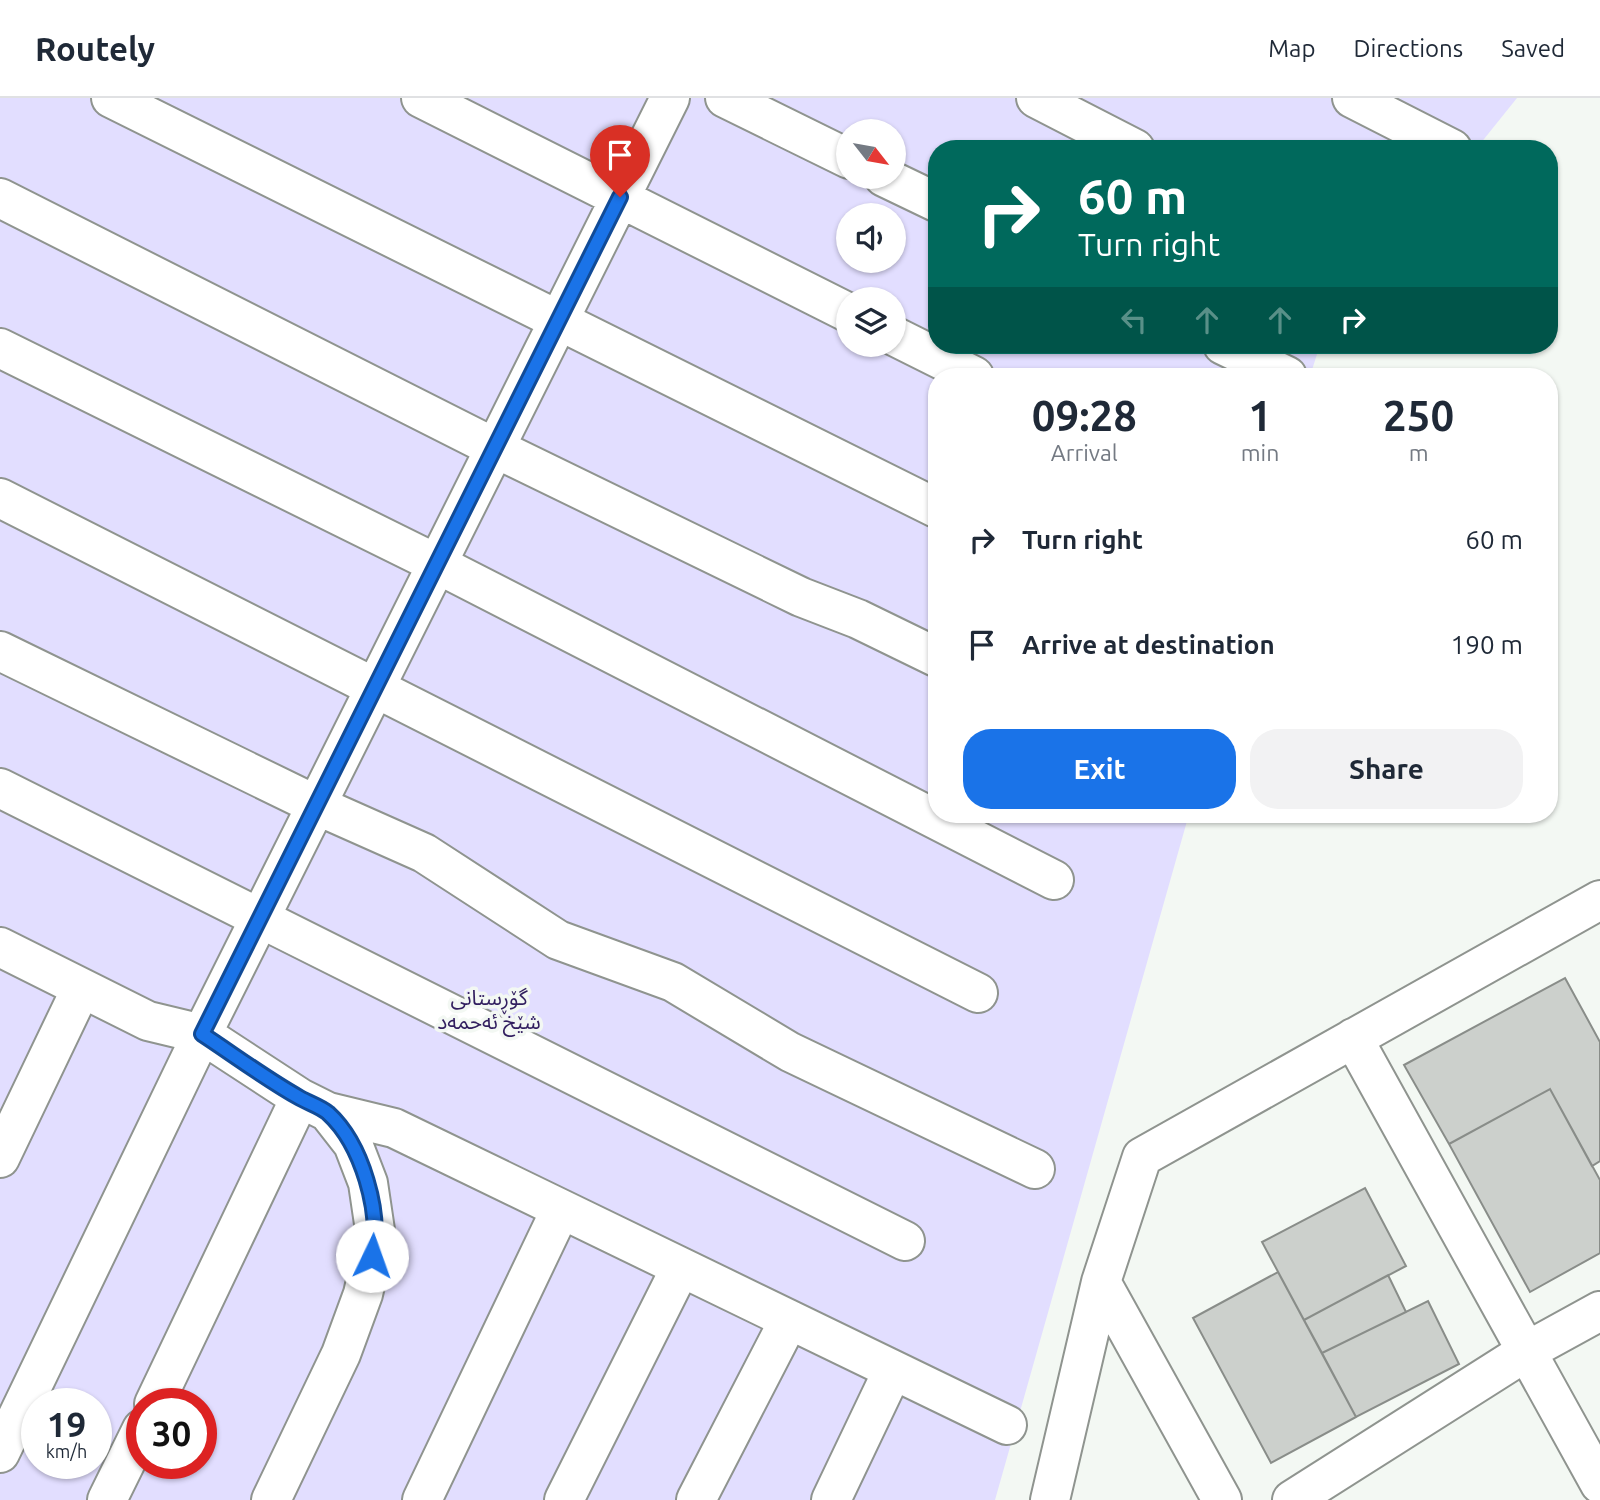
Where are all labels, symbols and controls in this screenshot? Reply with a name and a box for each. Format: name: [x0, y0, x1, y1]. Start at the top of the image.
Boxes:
text: Routely: [35, 30, 155, 67]
text: Map: [1268, 35, 1315, 62]
text: Directions: [1353, 35, 1463, 62]
text: Saved: [1501, 35, 1565, 62]
north arrow: [836, 119, 906, 189]
map controls: [836, 119, 906, 357]
pin: [590, 125, 650, 197]
icon: arrive: [601, 136, 639, 174]
icon: right: [963, 168, 1054, 259]
text: 60 m: [1078, 168, 1187, 223]
button: sound: [836, 203, 906, 273]
text: Turn right: [1078, 226, 1220, 262]
button: layers: [836, 287, 906, 357]
icon: left: [1115, 301, 1153, 339]
icon: ahead: [1188, 301, 1226, 339]
icon: ahead: [1261, 301, 1299, 339]
icon: right: [1334, 301, 1372, 339]
text: 09:28: [1032, 392, 1137, 439]
text: 1: [1248, 392, 1272, 439]
text: 250: [1383, 392, 1454, 439]
text: Arrival: [1051, 440, 1118, 465]
text: min: [1241, 440, 1279, 465]
text: m: [1409, 440, 1429, 465]
icon: right: [963, 521, 1001, 559]
text: Turn right: [1022, 525, 1143, 554]
text: 60 m: [1465, 525, 1523, 554]
icon: arrive: [963, 626, 1001, 664]
text: Arrive at destination: [1022, 630, 1275, 659]
text: 190 m: [1451, 630, 1523, 659]
button: Exit: [963, 729, 1236, 809]
button: Share: [1250, 729, 1523, 809]
park label: گۆڕستانی شێخ ئەحمەد: [437, 985, 541, 1037]
position arrow: [335, 1219, 409, 1293]
speed limit sign: 30: [126, 1388, 217, 1479]
text: 19: [47, 1404, 86, 1444]
text: km/h: [46, 1441, 87, 1461]

